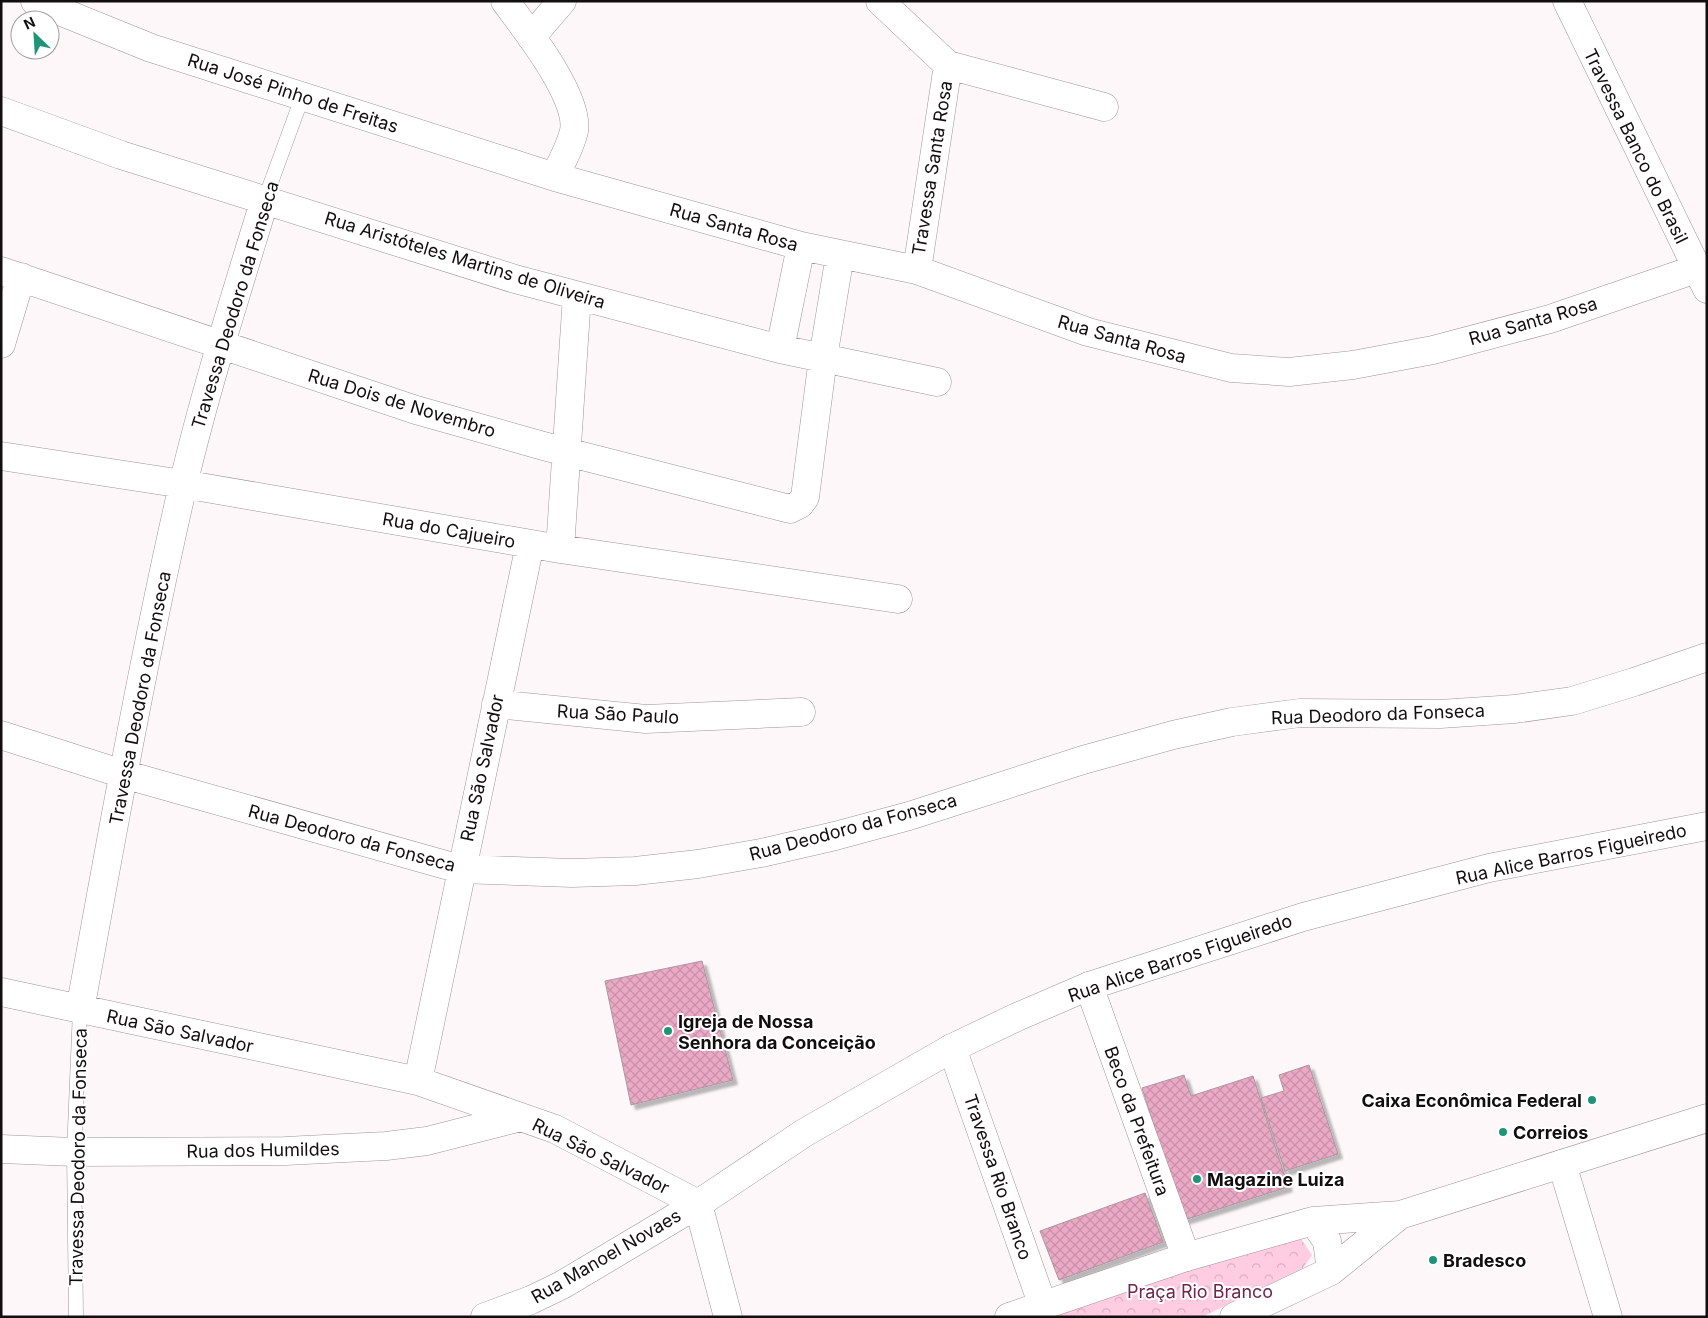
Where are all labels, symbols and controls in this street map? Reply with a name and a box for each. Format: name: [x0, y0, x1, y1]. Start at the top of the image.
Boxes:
north arrow: [10, 10, 60, 60]
text: N: [21, 13, 38, 33]
street label: Travessa Banco do Brasil: [1580, 45, 1692, 247]
street label: Rua José Pinho de Freitas: [185, 49, 401, 137]
street label: Travessa Santa Rosa: [908, 79, 956, 257]
street label: Travessa Deodoro da Fonseca: [187, 178, 283, 432]
street label: Rua Santa Rosa: [667, 199, 801, 255]
street label: Rua Aristóteles Martins de Oliveira: [322, 207, 608, 313]
street label: Rua Santa Rosa: [1466, 293, 1600, 349]
street label: Rua Santa Rosa: [1055, 311, 1189, 367]
street label: Rua Dois de Novembro: [306, 364, 498, 442]
street label: Rua do Cajueiro: [381, 508, 517, 552]
street label: Travessa Deodoro da Fonseca: [105, 569, 175, 827]
street label: Rua São Salvador: [456, 692, 508, 843]
street label: Rua São Paulo: [556, 700, 680, 728]
street label: Rua Deodoro da Fonseca: [1271, 700, 1485, 728]
street label: Rua Deodoro da Fonseca: [747, 789, 959, 865]
street label: Rua Deodoro da Fonseca: [246, 800, 458, 876]
street label: Rua Alice Barros Figueiredo: [1454, 819, 1688, 889]
street label: Rua Alice Barros Figueiredo: [1065, 910, 1295, 1006]
street label: Rua São Salvador: [105, 1005, 256, 1057]
place label: Igreja de Nossa Senhora da Conceição: [678, 1011, 876, 1053]
marker: Igreja de Nossa Senhora da Conceição: [662, 1025, 674, 1037]
street label: Travessa Deodoro da Fonseca: [65, 1028, 91, 1286]
street label: Beco da Prefeitura: [1100, 1043, 1174, 1199]
place label: Caixa Econômica Federal: [1361, 1090, 1582, 1111]
street label: Travessa Rio Branco: [960, 1091, 1036, 1263]
marker: Caixa Econômica Federal: [1586, 1094, 1598, 1106]
street label: Rua São Salvador: [529, 1114, 673, 1198]
place label: Correios: [1513, 1122, 1588, 1143]
marker: Correios: [1497, 1126, 1509, 1138]
street label: Rua dos Humildes: [186, 1138, 340, 1162]
place label: Magazine Luiza: [1207, 1169, 1344, 1190]
marker: Magazine Luiza: [1191, 1173, 1203, 1185]
street label: Rua Manoel Novaes: [527, 1205, 685, 1307]
place label: Bradesco: [1443, 1250, 1526, 1271]
marker: Bradesco: [1427, 1254, 1439, 1266]
park label: Praça Rio Branco: [1127, 1281, 1273, 1302]

